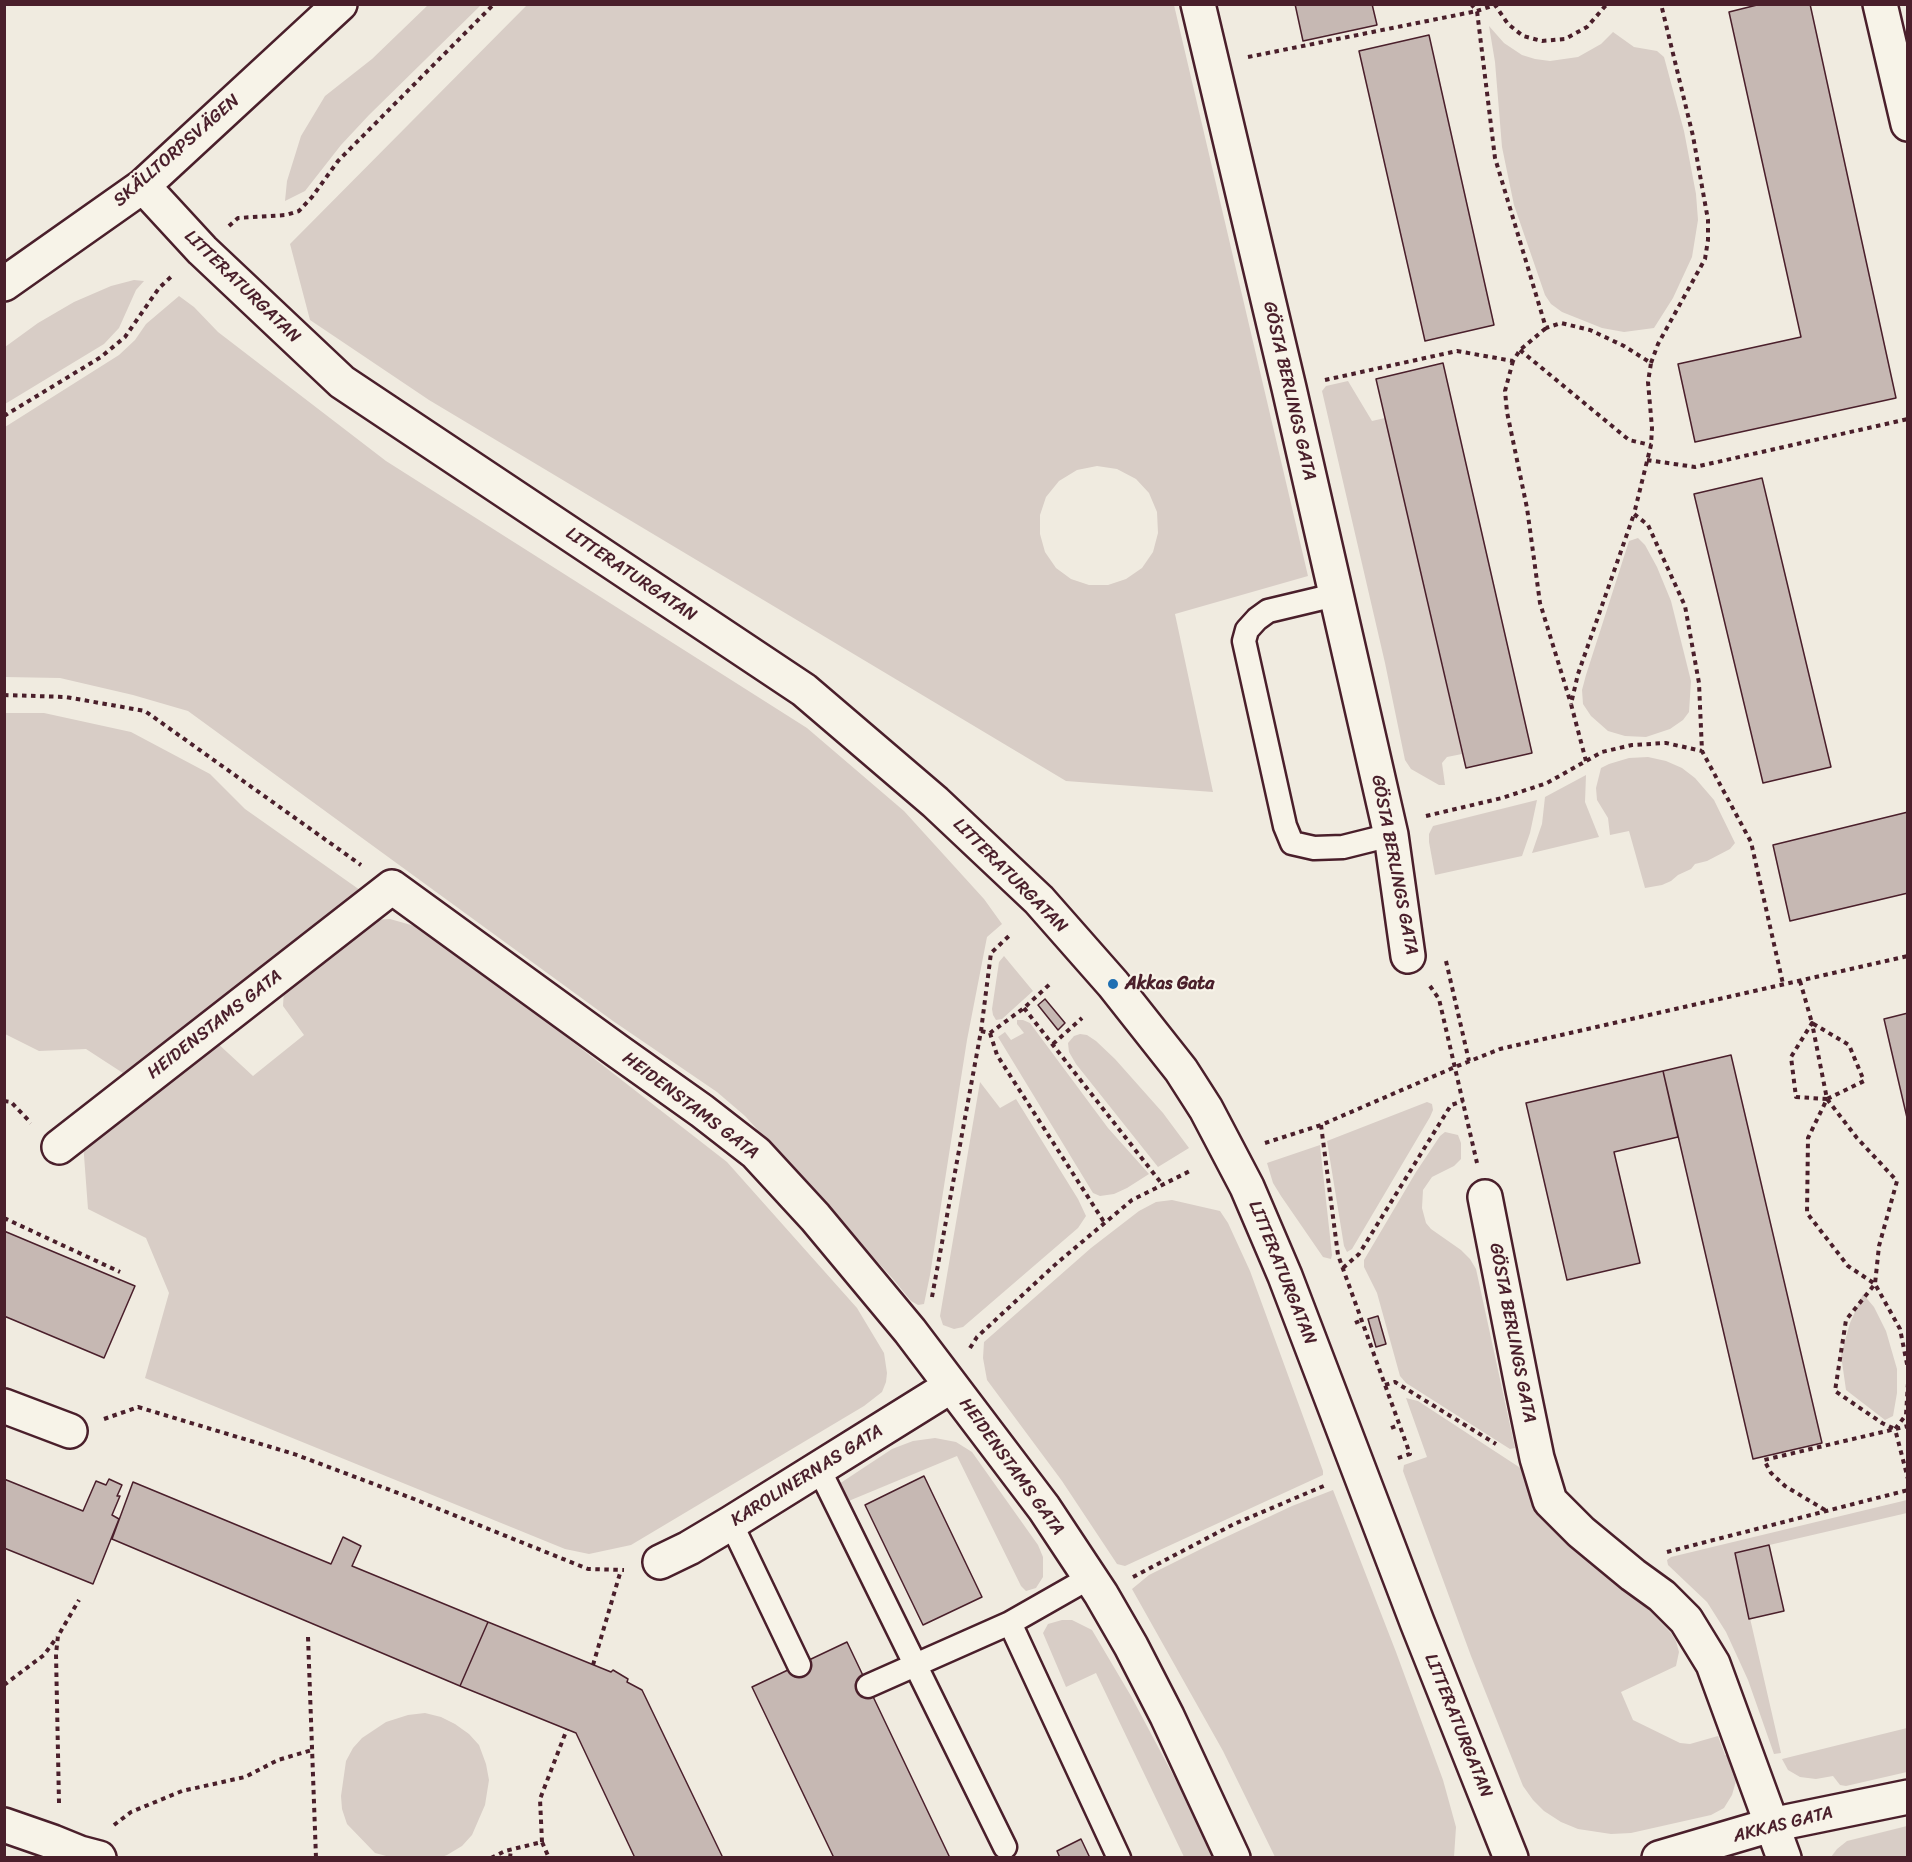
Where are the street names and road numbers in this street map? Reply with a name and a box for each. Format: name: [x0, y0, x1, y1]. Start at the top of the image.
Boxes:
street label: SKÄLLTORPSVÄGEN: [109, 90, 245, 212]
street label: LITTERATURGATAN: [179, 226, 305, 348]
street label: GÖSTA BERLINGS GATA: [1258, 300, 1320, 482]
street label: LITTERATURGATAN: [561, 523, 701, 627]
street label: GÖSTA BERLINGS GATA: [1366, 773, 1422, 957]
street label: LITTERATURGATAN: [948, 814, 1072, 938]
street label: HEIDENSTAMS GATA: [143, 966, 287, 1084]
street label: HEIDENSTAMS GATA: [618, 1048, 762, 1164]
street label: LITTERATURGATAN: [1243, 1198, 1321, 1348]
street label: GÖSTA BERLINGS GATA: [1484, 1241, 1540, 1425]
street label: HEIDENSTAMS GATA: [954, 1394, 1068, 1540]
street label: KAROLINERNAS GATA: [727, 1420, 887, 1532]
street label: LITTERATURGATAN: [1419, 1651, 1497, 1801]
street label: AKKAS GATA: [1731, 1802, 1835, 1848]

